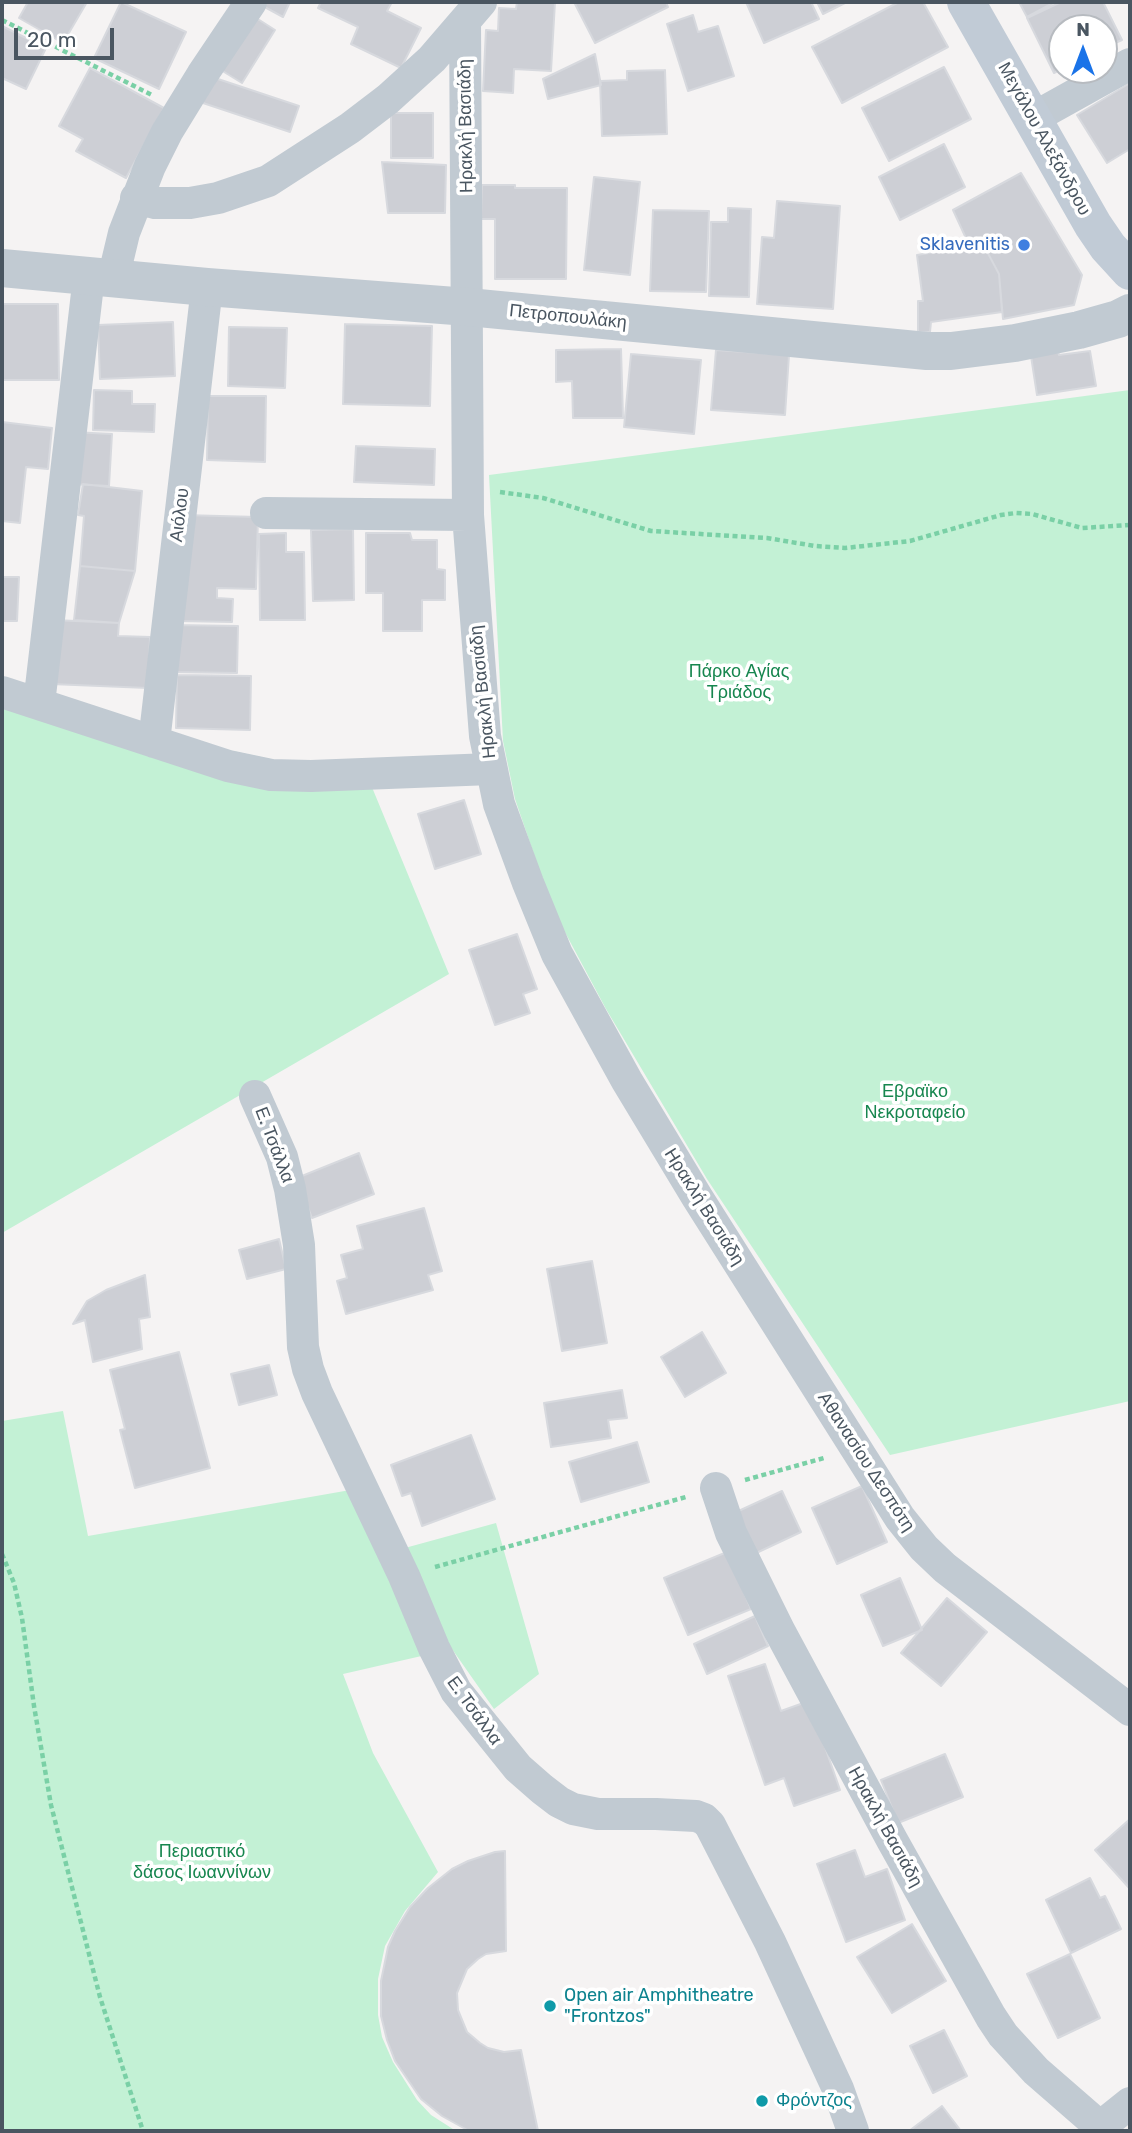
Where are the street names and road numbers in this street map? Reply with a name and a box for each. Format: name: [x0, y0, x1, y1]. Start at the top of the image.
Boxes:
street label: Ηρακλή Βασιάδη: [454, 59, 478, 193]
street label: Μεγάλου Αλεξάνδρου: [993, 59, 1095, 219]
street label: Πετροπουλάκη: [508, 300, 628, 334]
street label: Αιόλου: [166, 487, 194, 543]
street label: Ηρακλή Βασιάδη: [465, 624, 501, 760]
street label: Ε. Τσάλλα: [250, 1104, 298, 1186]
street label: Ηρακλή Βασιάδη: [659, 1144, 749, 1270]
street label: Αθανασίου Δεσπότη: [813, 1388, 919, 1536]
street label: Ε. Τσάλλα: [442, 1672, 506, 1750]
street label: Ηρακλή Βασιάδη: [843, 1763, 927, 1891]

